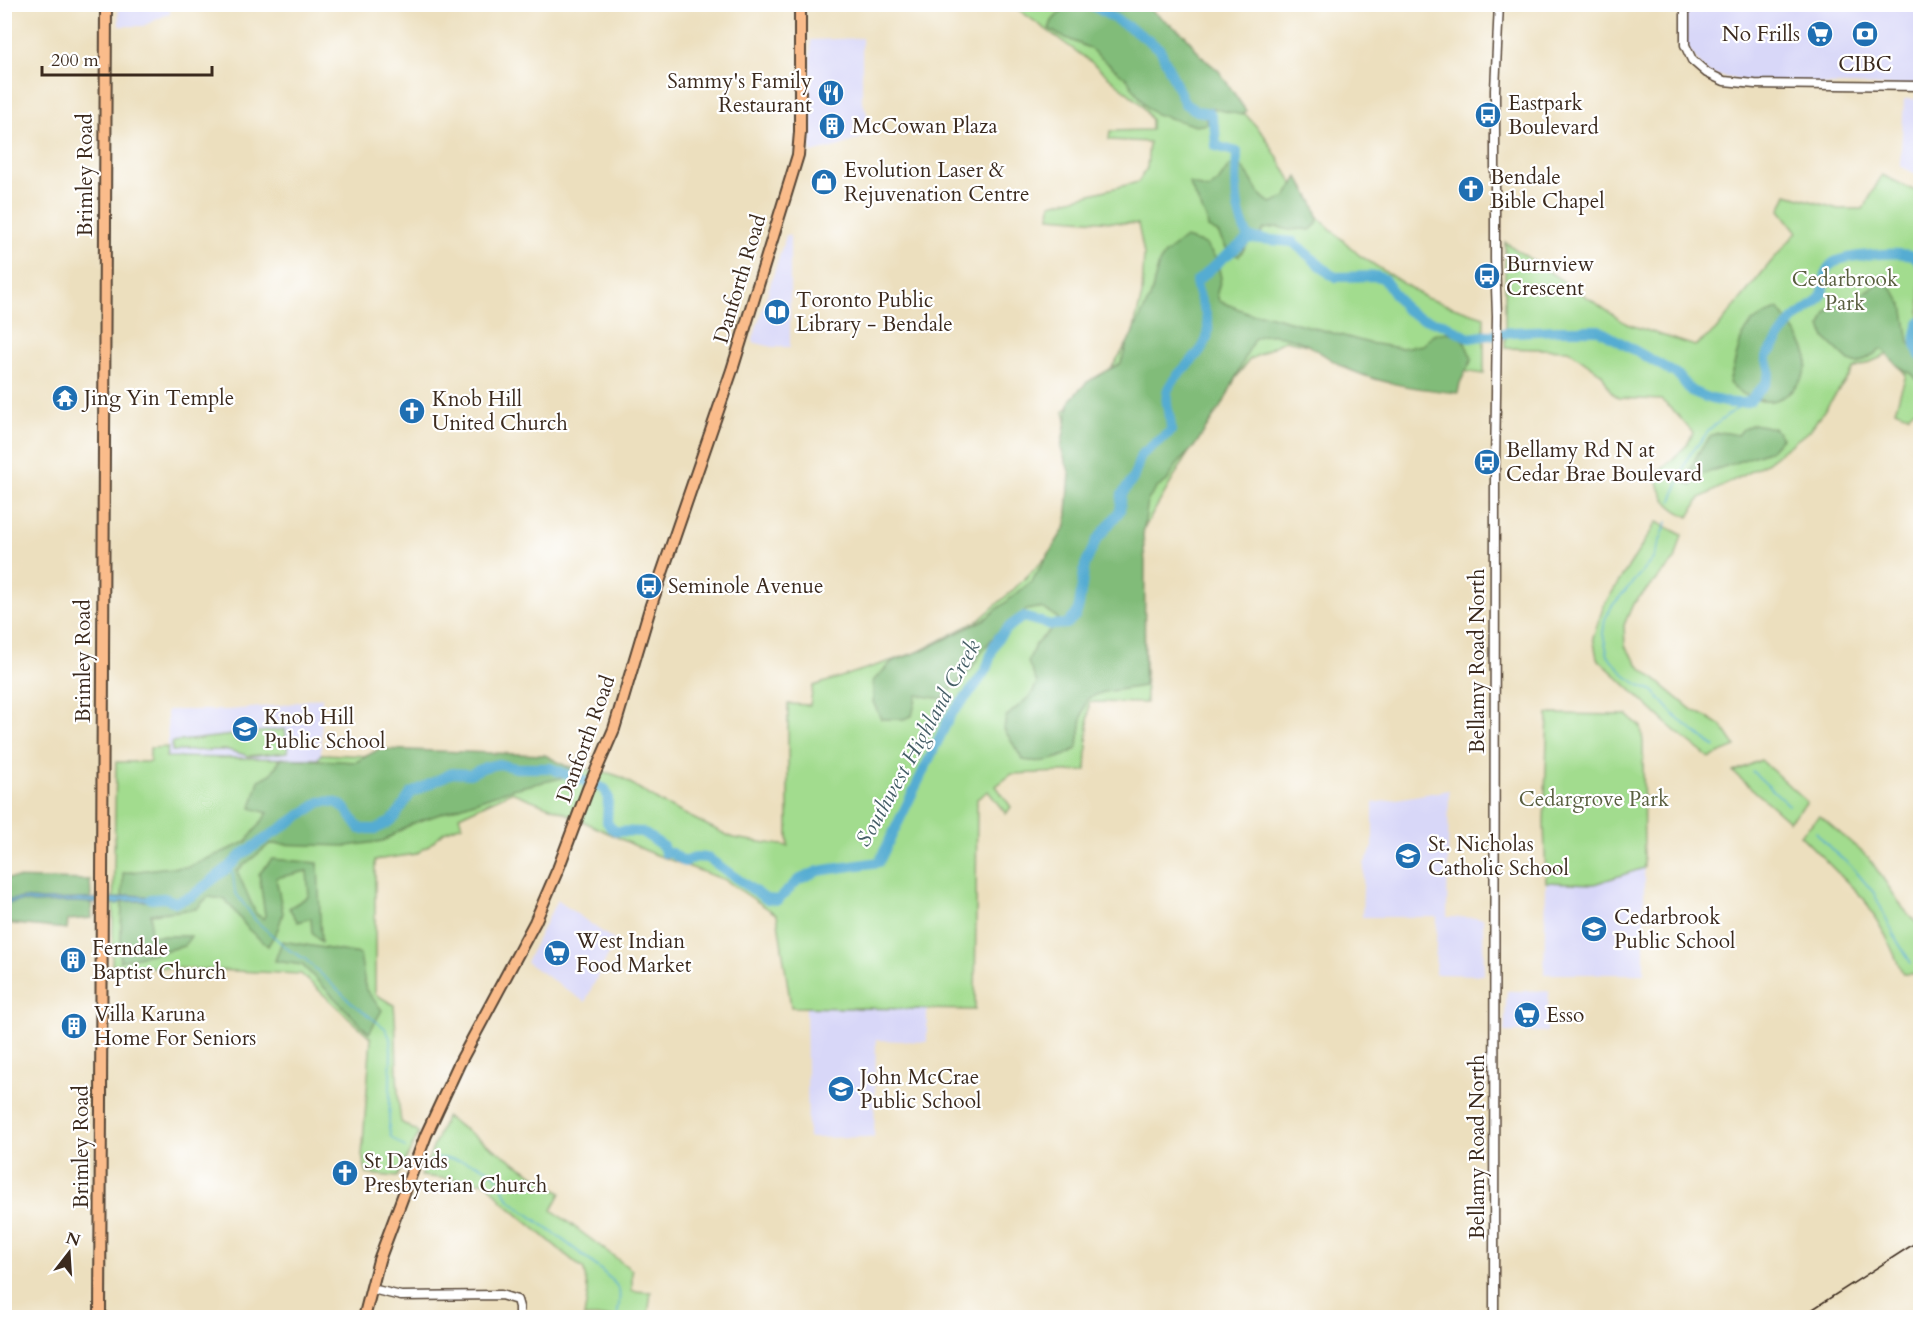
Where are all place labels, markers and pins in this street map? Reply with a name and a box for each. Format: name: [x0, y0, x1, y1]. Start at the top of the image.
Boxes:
supermarket icon: No Frills: [1805, 19, 1835, 49]
bank icon: CIBC: [1850, 19, 1880, 49]
place label: No Frills: [1722, 20, 1800, 49]
place label: CIBC: [1838, 50, 1892, 79]
place label: Sammy's Family Restaurant: [667, 67, 812, 120]
restaurant icon: Sammy's Family Restaurant: [816, 78, 846, 108]
place label: Eastpark Boulevard: [1508, 89, 1599, 142]
bus stop icon: Eastpark Boulevard: [1473, 100, 1503, 130]
building icon: McCowan Plaza: [817, 111, 847, 141]
place label: McCowan Plaza: [852, 112, 998, 141]
place label: Evolution Laser & Rejuvenation Centre: [844, 156, 1030, 209]
place label: Bendale Bible Chapel: [1490, 163, 1605, 216]
shop icon: Evolution Laser & Rejuvenation Centre: [809, 167, 839, 197]
church icon: Bendale Bible Chapel: [1456, 174, 1486, 204]
place label: Burnview Crescent: [1506, 250, 1594, 303]
bus stop icon: Burnview Crescent: [1472, 261, 1502, 291]
place label: Toronto Public Library - Bendale: [796, 286, 953, 339]
library icon: Toronto Public Library - Bendale: [762, 297, 792, 327]
temple icon: Jing Yin Temple: [50, 383, 80, 413]
place label: Jing Yin Temple: [81, 384, 234, 413]
place label: Knob Hill United Church: [432, 385, 568, 438]
church icon: Knob Hill United Church: [397, 396, 427, 426]
place label: Bellamy Rd N at Cedar Brae Boulevard: [1506, 436, 1702, 489]
bus stop icon: Bellamy Rd N at Cedar Brae Boulevard: [1472, 447, 1502, 477]
bus stop icon: Seminole Avenue: [634, 571, 664, 601]
place label: Seminole Avenue: [668, 572, 824, 601]
place label: Knob Hill Public School: [264, 703, 385, 756]
school or university icon: Knob Hill Public School: [230, 714, 260, 744]
place label: St. Nicholas Catholic School: [1428, 830, 1569, 883]
school or university icon: St. Nicholas Catholic School: [1393, 841, 1423, 871]
place label: Cedarbrook Public School: [1614, 903, 1735, 956]
school or university icon: Cedarbrook Public School: [1579, 914, 1609, 944]
place label: West Indian Food Market: [575, 927, 692, 980]
place label: Ferndale Baptist Church: [92, 934, 227, 987]
supermarket icon: West Indian Food Market: [542, 938, 572, 968]
building icon: Ferndale Baptist Church: [58, 945, 88, 975]
place label: Villa Karuna Home For Seniors: [94, 1000, 256, 1053]
supermarket icon: Esso: [1512, 1000, 1542, 1030]
place label: Esso: [1546, 1001, 1584, 1030]
building icon: Villa Karuna Home For Seniors: [59, 1011, 89, 1041]
place label: John McCrae Public School: [857, 1063, 981, 1116]
school or university icon: John McCrae Public School: [826, 1074, 856, 1104]
place label: St Davids Presbyterian Church: [364, 1147, 548, 1200]
church icon: St Davids Presbyterian Church: [330, 1158, 360, 1188]

